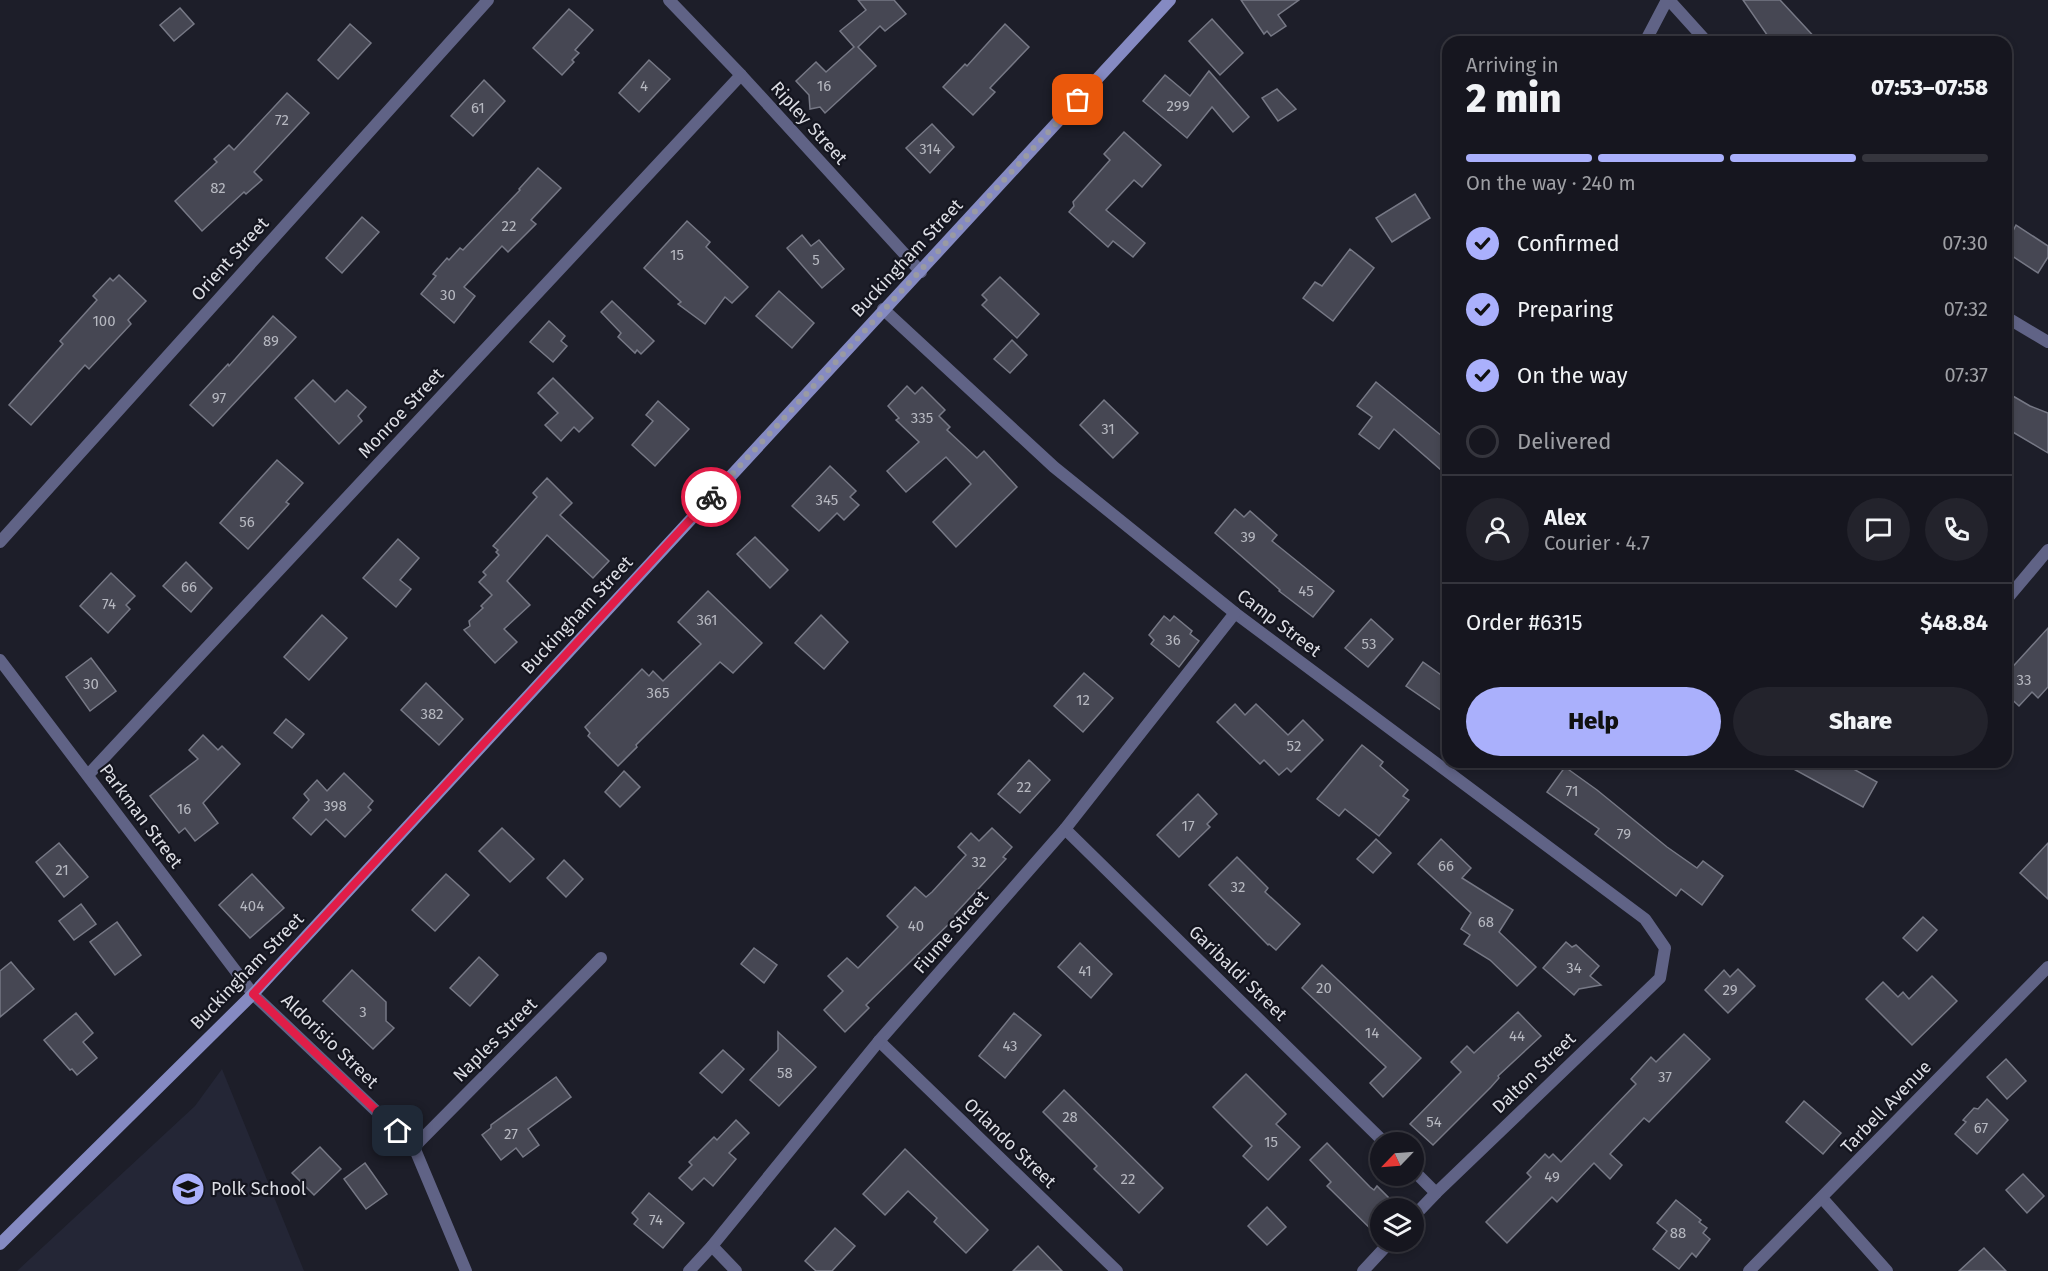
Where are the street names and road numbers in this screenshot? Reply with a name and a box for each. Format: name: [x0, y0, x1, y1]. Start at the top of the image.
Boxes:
street label: Ripley Street: [766, 77, 852, 169]
street label: Buckingham Street: [847, 194, 968, 322]
street label: Orient Street: [187, 212, 274, 305]
street label: Monroe Street: [354, 363, 449, 463]
street label: Buckingham Street: [517, 551, 638, 679]
street label: Camp Street: [1233, 584, 1326, 662]
street label: Parkman Street: [95, 760, 188, 873]
street label: Fiume Street: [909, 886, 993, 978]
street label: Buckingham Street: [186, 908, 309, 1034]
street label: Garibaldi Street: [1184, 921, 1292, 1026]
street label: Aldorisio Street: [277, 989, 383, 1093]
street label: Naples Street: [448, 993, 542, 1087]
street label: Dalton Street: [1488, 1028, 1581, 1118]
street label: Tarbell Avenue: [1836, 1056, 1936, 1158]
street label: Orlando Street: [959, 1093, 1061, 1193]

